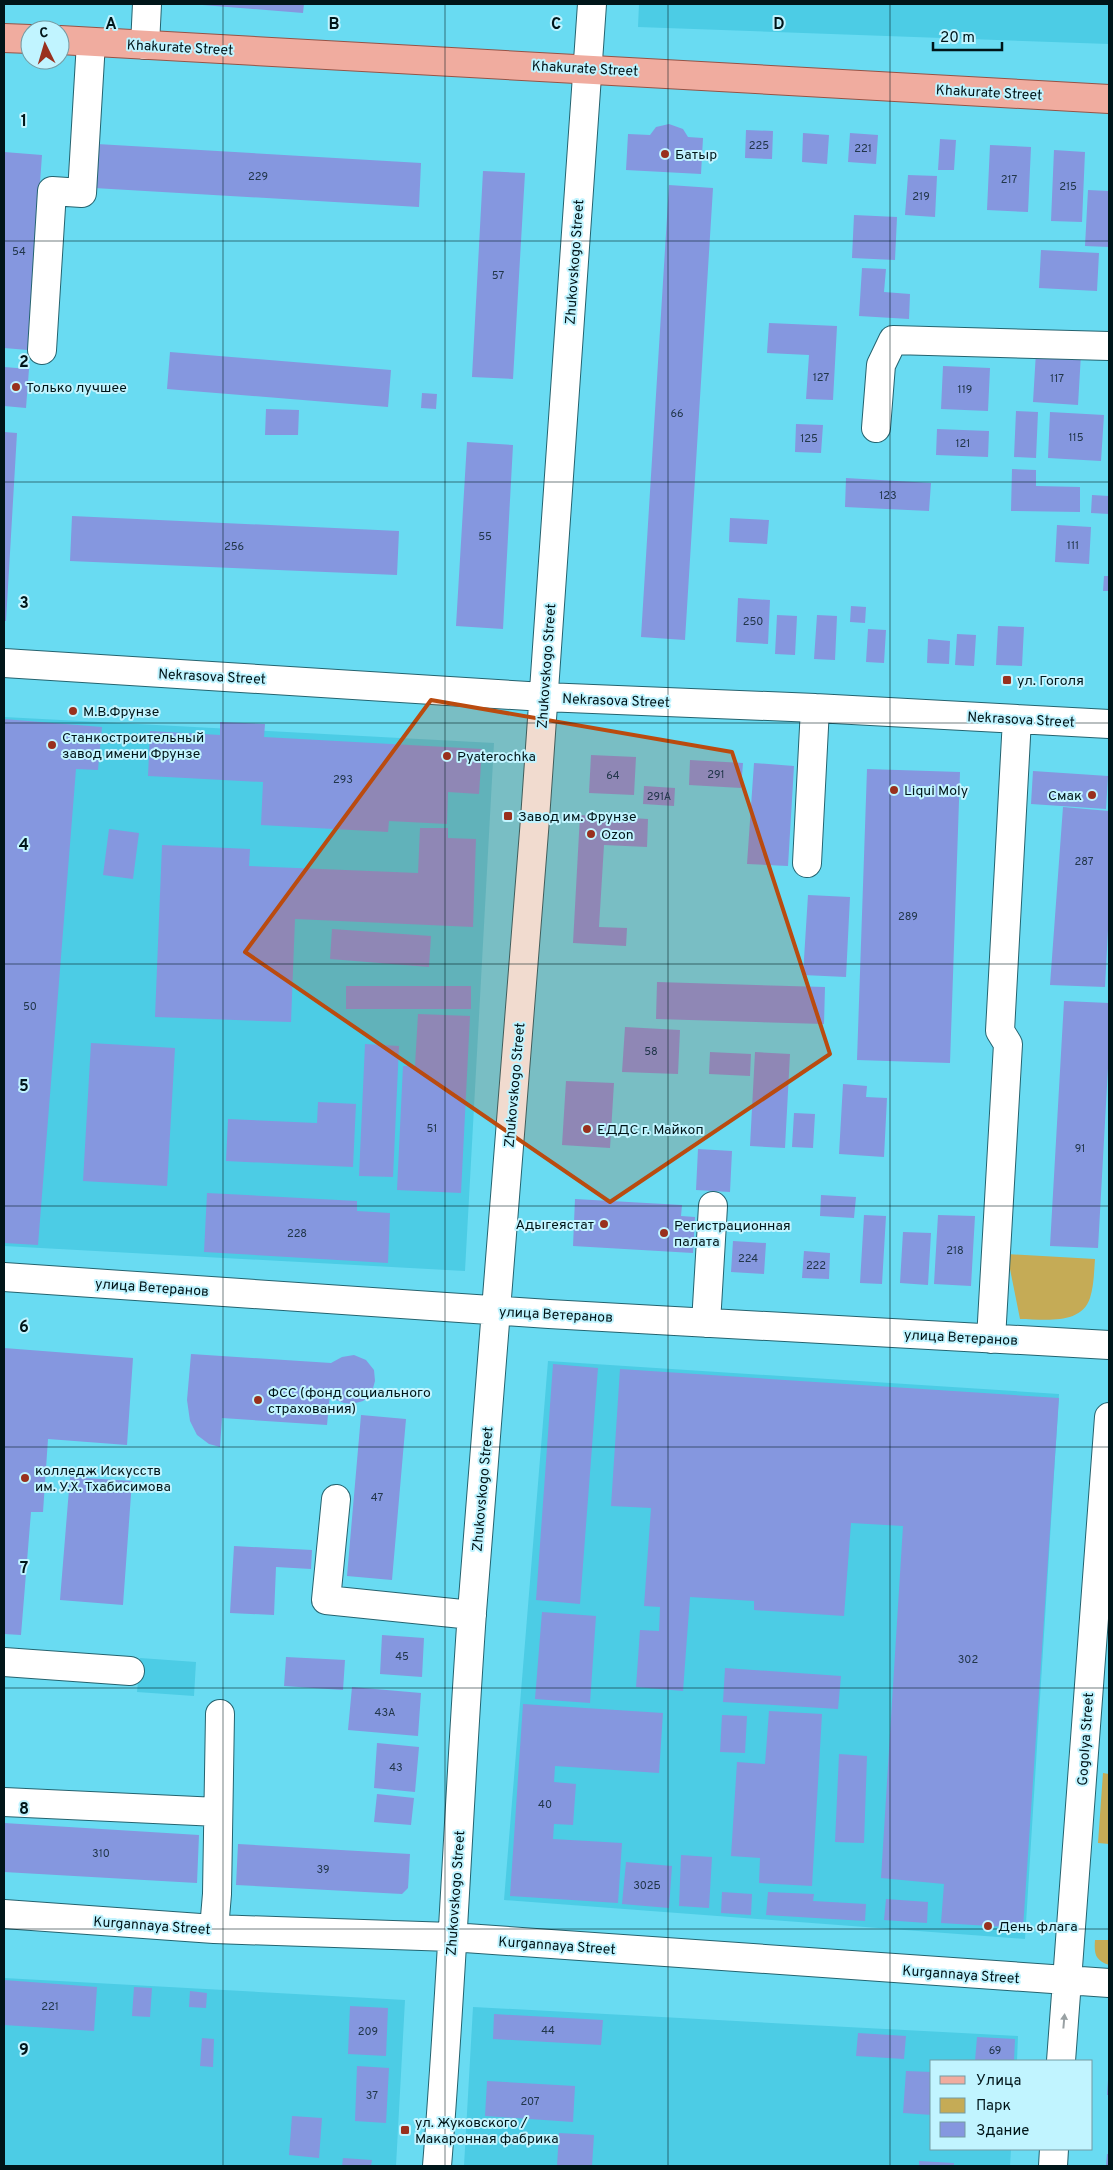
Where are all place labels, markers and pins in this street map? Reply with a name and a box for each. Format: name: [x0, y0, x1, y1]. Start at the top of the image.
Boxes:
place label: Батыр: [675, 147, 717, 164]
marker: Батыр: [659, 148, 671, 160]
place label: Только лучшее: [26, 380, 127, 397]
marker: Только лучшее: [10, 381, 22, 393]
place label: ул. Гоголя: [1017, 673, 1084, 690]
marker: ул. Гоголя: [1001, 674, 1013, 686]
place label: М.В.Фрунзе: [83, 704, 159, 721]
marker: М.В.Фрунзе: [67, 705, 79, 717]
place label: Станкостроительный завод имени Фрунзе: [62, 730, 204, 763]
marker: Станкостроительный завод имени Фрунзе: [46, 739, 58, 751]
place label: Pyaterochka: [457, 749, 536, 766]
marker: Pyaterochka: [441, 750, 453, 762]
place label: Liqui Moly: [904, 783, 968, 800]
marker: Liqui Moly: [888, 784, 900, 796]
place label: Смак: [1048, 788, 1082, 805]
marker: Смак: [1086, 789, 1098, 801]
place label: Завод им. Фрунзе: [518, 809, 636, 826]
marker: Завод им. Фрунзе: [502, 810, 514, 822]
place label: Ozon: [601, 827, 634, 844]
marker: Ozon: [585, 828, 597, 840]
place label: ЕДДС г. Майкоп: [597, 1122, 704, 1139]
marker: ЕДДС г. Майкоп: [581, 1123, 593, 1135]
place label: Адыгеястат: [515, 1217, 594, 1234]
marker: Адыгеястат: [598, 1218, 610, 1230]
place label: Регистрационная палата: [674, 1218, 791, 1251]
marker: Регистрационная палата: [658, 1227, 670, 1239]
place label: ФСС (фонд социального страхования): [268, 1385, 431, 1418]
marker: ФСС (фонд социального страхования): [252, 1394, 264, 1406]
place label: колледж Искусств им. У.Х. Тхабисимова: [35, 1463, 171, 1496]
marker: колледж Искусств им. У.Х. Тхабисимова: [19, 1472, 31, 1484]
place label: День флага: [998, 1919, 1078, 1936]
marker: День флага: [982, 1920, 994, 1932]
place label: ул. Жуковского / Макаронная фабрика: [415, 2115, 559, 2148]
marker: ул. Жуковского / Макаронная фабрика: [399, 2124, 411, 2136]

